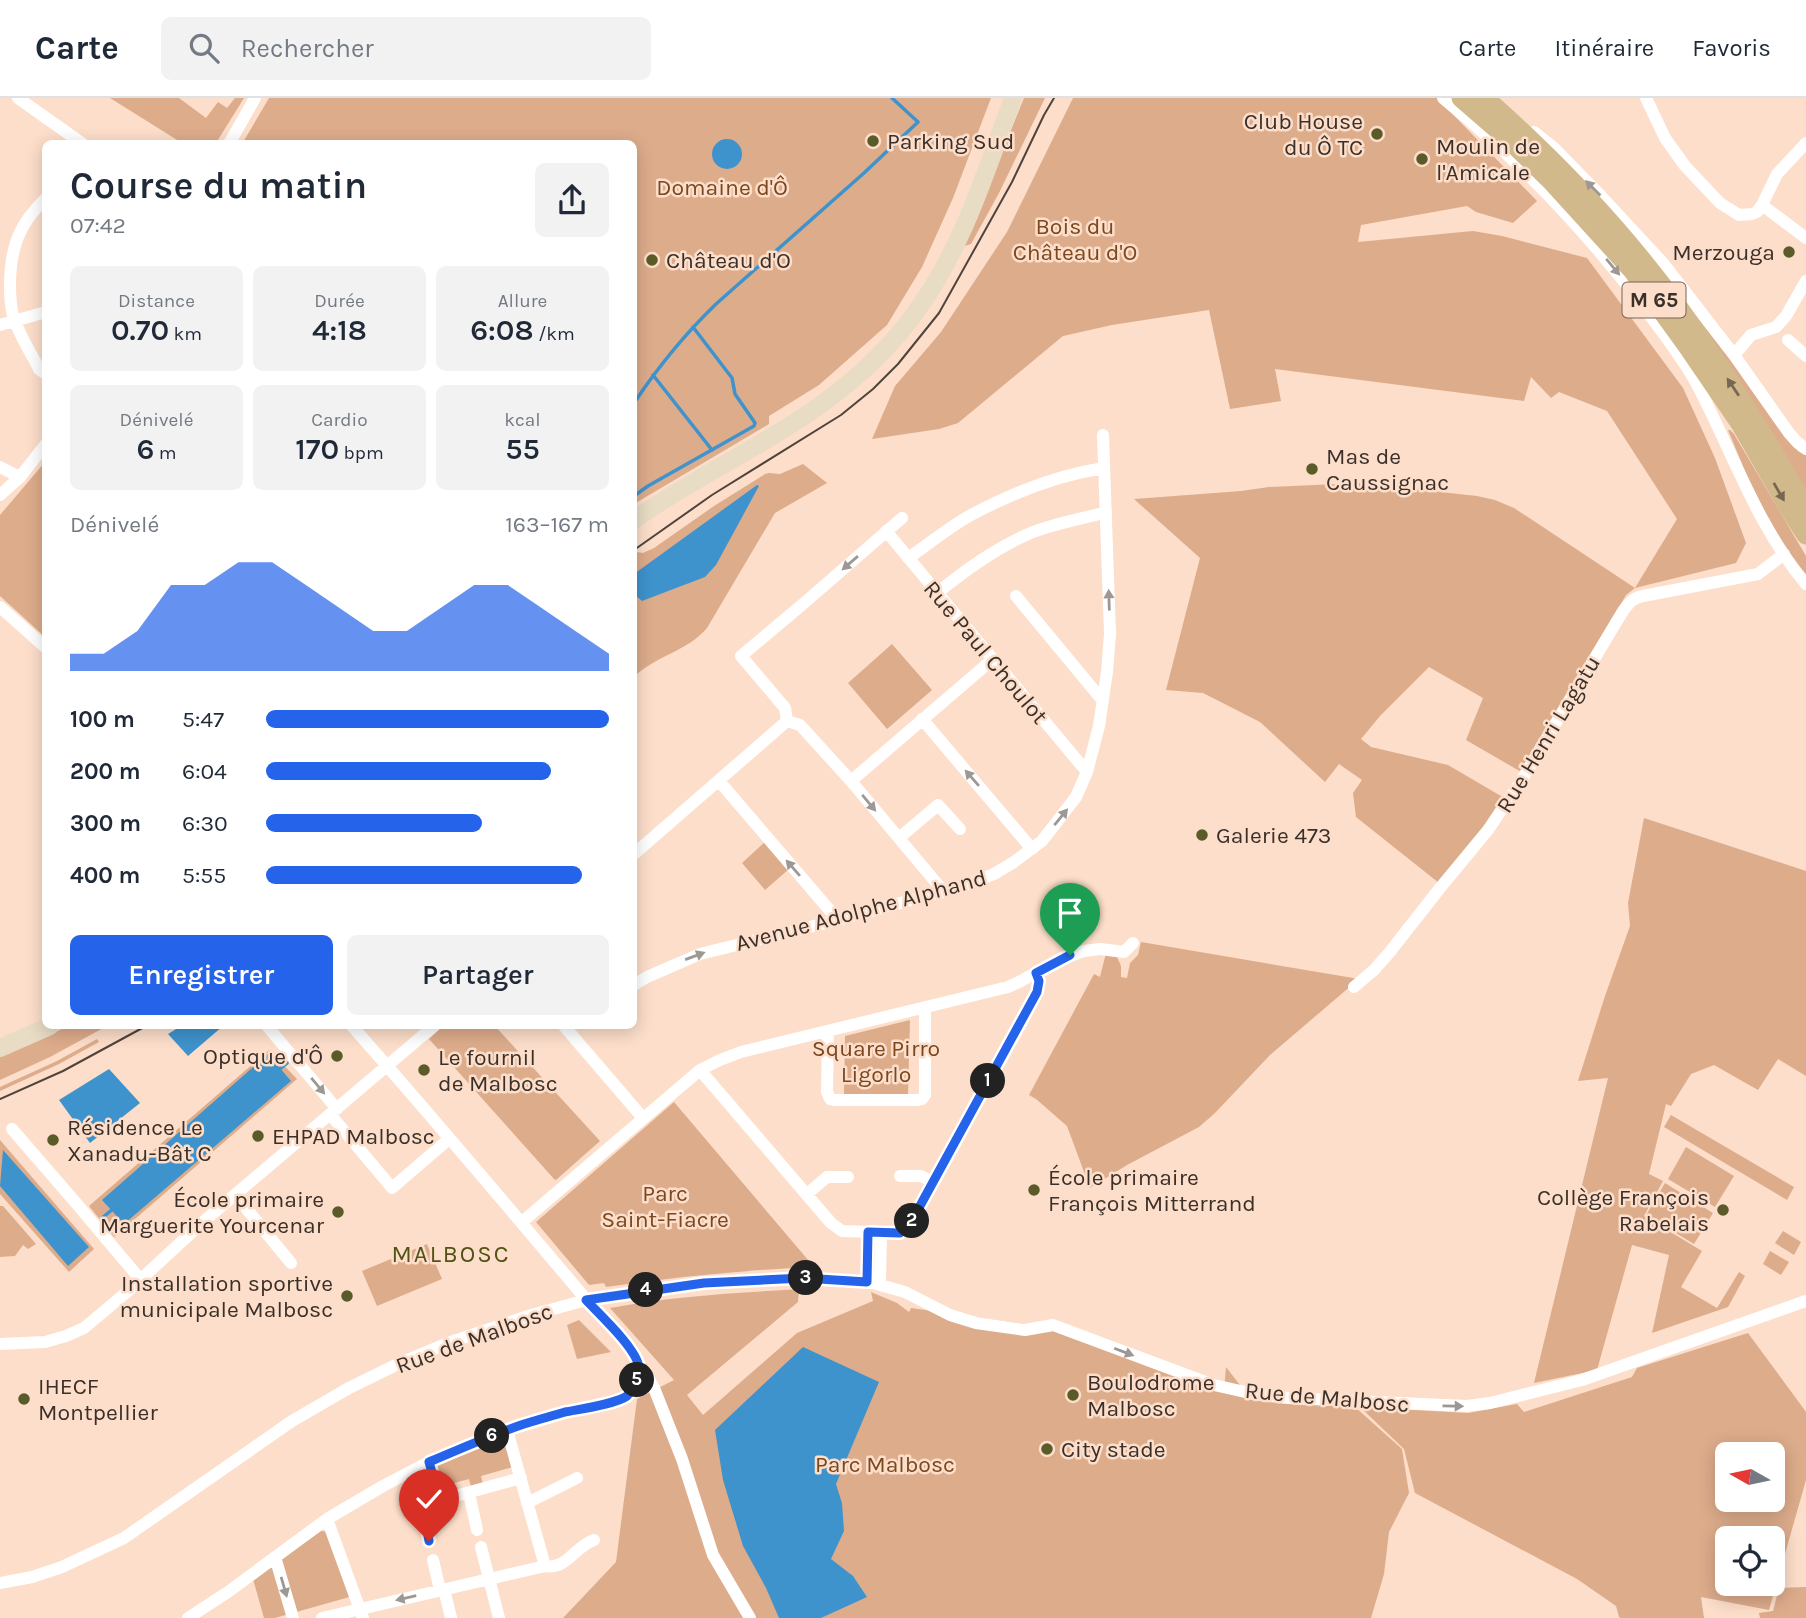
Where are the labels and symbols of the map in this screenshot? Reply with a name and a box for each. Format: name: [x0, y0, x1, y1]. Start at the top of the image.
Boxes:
place label: Club House du Ô TC: [1244, 108, 1363, 161]
marker: Club House du Ô TC: [1369, 126, 1385, 142]
place label: Parking Sud: [887, 128, 1014, 155]
marker: Parking Sud: [865, 133, 881, 149]
place label: Moulin de l'Amicale: [1436, 133, 1540, 186]
marker: Moulin de l'Amicale: [1414, 151, 1430, 167]
park label: Domaine d'Ô: [656, 174, 788, 201]
one-way arrow: [1585, 179, 1602, 196]
park label: Bois du Château d'O: [1013, 213, 1137, 266]
place label: Merzouga: [1672, 239, 1775, 266]
marker: Merzouga: [1781, 244, 1797, 260]
place label: Château d'O: [666, 247, 791, 274]
marker: Château d'O: [644, 252, 660, 268]
one-way arrow: [1605, 258, 1620, 276]
road number: M 65: [1622, 282, 1686, 318]
one-way arrow: [1726, 378, 1740, 396]
place label: Mas de Caussignac: [1326, 443, 1449, 496]
marker: Mas de Caussignac: [1304, 461, 1320, 477]
one-way arrow: [1773, 482, 1785, 502]
one-way arrow: [842, 555, 859, 570]
street label: Rue Paul Choulot: [918, 575, 1054, 730]
one-way arrow: [1104, 588, 1115, 610]
street label: Rue Henri Lagatu: [1491, 651, 1606, 818]
one-way arrow: [964, 769, 980, 787]
one-way arrow: [861, 794, 877, 812]
one-way arrow: [1053, 809, 1068, 826]
place label: Galerie 473: [1216, 822, 1331, 849]
marker: Galerie 473: [1194, 827, 1210, 843]
one-way arrow: [786, 859, 801, 876]
street label: Avenue Adolphe Alphand: [733, 864, 990, 957]
pin: [1040, 883, 1100, 955]
one-way arrow: [684, 950, 705, 961]
park label: Square Pirro Ligorlo: [812, 1035, 940, 1088]
place label: Optique d'Ô: [203, 1043, 323, 1070]
place label: Le fournil de Malbosc: [438, 1044, 558, 1097]
marker: Optique d'Ô: [329, 1048, 345, 1064]
marker: Le fournil de Malbosc: [416, 1062, 432, 1078]
pin: 1: [970, 1063, 1006, 1098]
one-way arrow: [310, 1077, 325, 1094]
place label: Résidence Le Xanadu-Bât C: [67, 1114, 212, 1167]
place label: EHPAD Malbosc: [272, 1123, 435, 1150]
marker: EHPAD Malbosc: [250, 1128, 266, 1144]
marker: Résidence Le Xanadu-Bât C: [45, 1132, 61, 1148]
place label: École primaire François Mitterrand: [1048, 1164, 1256, 1217]
park label: Parc Saint-Fiacre: [601, 1180, 729, 1233]
marker: École primaire François Mitterrand: [1026, 1182, 1042, 1198]
place label: Collège François Rabelais: [1537, 1184, 1709, 1237]
place label: École primaire Marguerite Yourcenar: [100, 1186, 325, 1239]
marker: Collège François Rabelais: [1715, 1202, 1731, 1218]
marker: École primaire Marguerite Yourcenar: [330, 1204, 346, 1220]
pin: 2: [894, 1204, 930, 1238]
district label: MALBOSC: [392, 1240, 510, 1268]
pin: 3: [788, 1260, 824, 1296]
place label: Installation sportive municipale Malbosc: [120, 1270, 333, 1323]
pin: 4: [628, 1272, 664, 1308]
marker: Installation sportive municipale Malbosc: [339, 1288, 355, 1304]
street label: Rue de Malbosc: [392, 1298, 556, 1379]
one-way arrow: [1114, 1347, 1135, 1358]
pin: 5: [620, 1362, 654, 1398]
place label: Boulodrome Malbosc: [1087, 1369, 1215, 1422]
place label: IHECF Montpellier: [38, 1373, 158, 1426]
street label: Rue de Malbosc: [1244, 1377, 1410, 1418]
marker: Boulodrome Malbosc: [1065, 1387, 1081, 1403]
marker: IHECF Montpellier: [16, 1391, 32, 1407]
one-way arrow: [1442, 1400, 1464, 1412]
pin: 6: [475, 1418, 510, 1454]
place label: City stade: [1061, 1436, 1166, 1463]
marker: City stade: [1039, 1441, 1055, 1457]
north arrow: [1715, 1442, 1785, 1512]
park label: Parc Malbosc: [815, 1451, 955, 1478]
pin: [399, 1469, 459, 1541]
one-way arrow: [279, 1577, 289, 1598]
one-way arrow: [395, 1593, 417, 1604]

